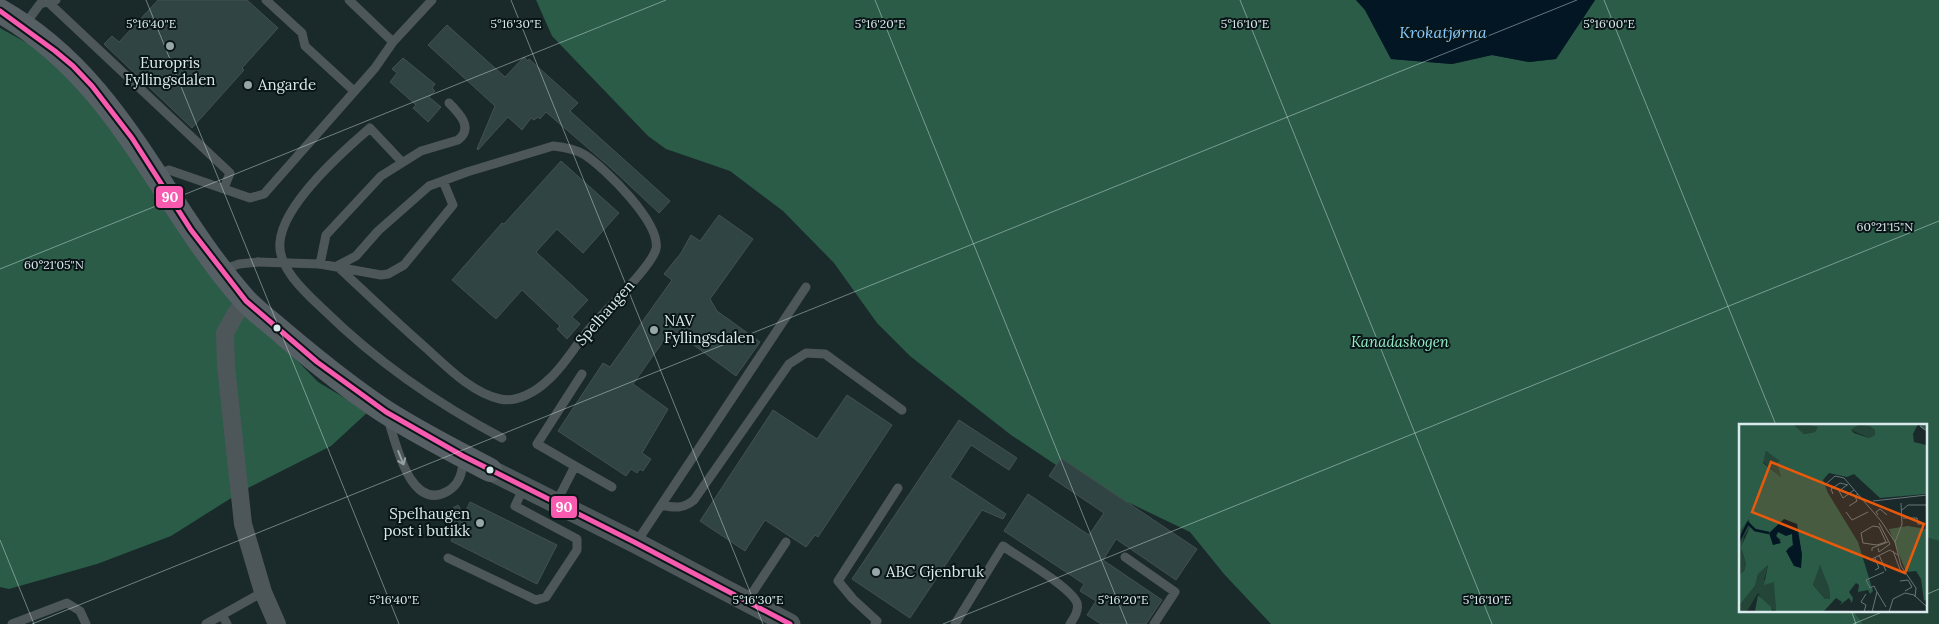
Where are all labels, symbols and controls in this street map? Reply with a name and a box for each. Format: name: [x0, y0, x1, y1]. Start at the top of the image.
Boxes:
text: 5°16'40"E: [126, 16, 176, 31]
text: 5°16'30"E: [491, 16, 541, 31]
text: 5°16'20"E: [855, 16, 905, 31]
text: 5°16'10"E: [1221, 16, 1269, 31]
text: 5°16'00"E: [1583, 16, 1635, 31]
water label: Krokatjørna: [1399, 22, 1487, 42]
marker: Europris Fyllingsdalen: [164, 40, 176, 52]
place label: Europris Fyllingsdalen: [125, 53, 215, 89]
place label: Angarde: [257, 75, 316, 94]
marker: Angarde: [242, 79, 254, 91]
line badge: 90: [155, 185, 184, 209]
text: 90: [162, 188, 179, 206]
text: 60°21'15"N: [1857, 219, 1913, 234]
text: 60°21'05"N: [24, 257, 84, 272]
street label: Spelhaugen: [571, 276, 638, 349]
place label: NAV Fyllingsdalen: [664, 311, 755, 347]
unlabelled marker: [272, 323, 282, 333]
marker: NAV Fyllingsdalen: [648, 324, 660, 336]
park label: Kanadaskogen: [1351, 332, 1450, 351]
inset map: [1739, 424, 1926, 612]
one-way arrow: [397, 450, 406, 465]
unlabelled marker: [485, 465, 495, 475]
line badge: 90: [550, 495, 578, 519]
text: 90: [556, 498, 573, 516]
place label: Spelhaugen post i butikk: [384, 504, 470, 540]
marker: Spelhaugen post i butikk: [474, 517, 486, 529]
place label: ABC Gjenbruk: [885, 562, 984, 581]
marker: ABC Gjenbruk: [870, 566, 882, 578]
text: 5°16'40"E: [369, 592, 419, 607]
text: 5°16'30"E: [733, 592, 783, 607]
text: 5°16'20"E: [1098, 592, 1148, 607]
text: 5°16'10"E: [1463, 592, 1511, 607]

